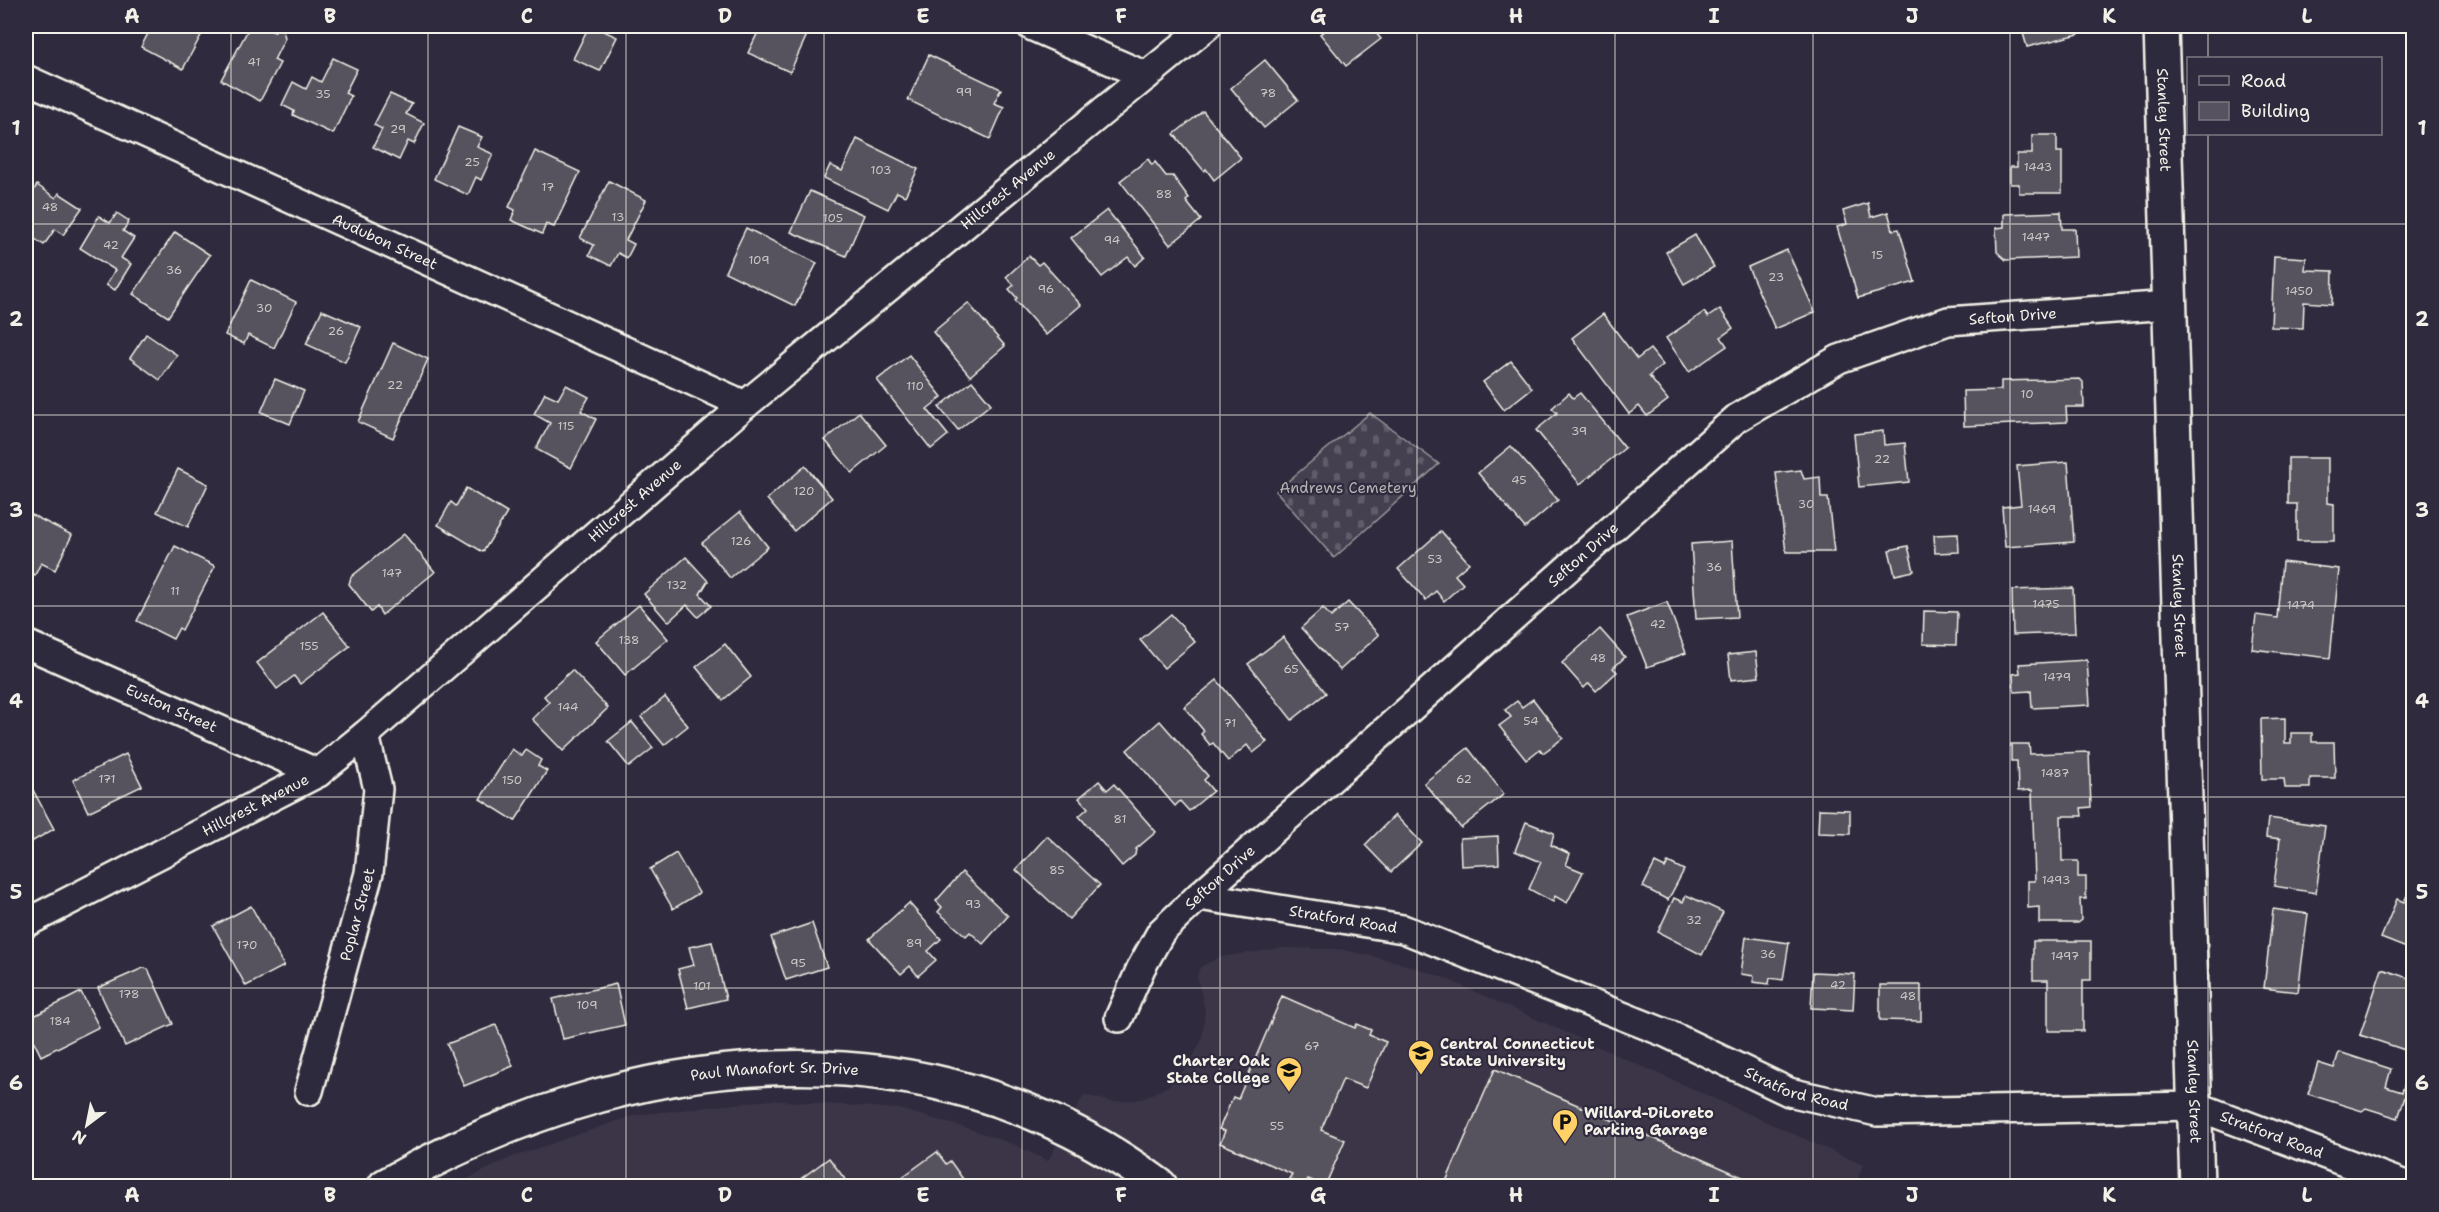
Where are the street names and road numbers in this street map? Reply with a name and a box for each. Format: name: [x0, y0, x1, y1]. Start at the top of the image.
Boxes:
street label: Stanley Street: [2152, 68, 2176, 172]
street label: Hillcrest Avenue: [956, 144, 1060, 234]
street label: Audubon Street: [329, 209, 441, 274]
street label: Sefton Drive: [1968, 303, 2057, 329]
street label: Hillcrest Avenue: [584, 455, 686, 547]
street label: Sefton Drive: [1544, 518, 1623, 591]
street label: Stanley Street: [2167, 554, 2191, 658]
street label: Euston Street: [123, 679, 220, 737]
street label: Hillcrest Avenue: [199, 769, 312, 841]
street label: Sefton Drive: [1180, 841, 1259, 914]
street label: Poplar Street: [335, 867, 379, 963]
street label: Stratford Road: [1288, 901, 1399, 938]
street label: Stanley Street: [2182, 1039, 2206, 1144]
street label: Paul Manafort Sr. Drive: [689, 1057, 860, 1086]
street label: Stratford Road: [1741, 1062, 1851, 1115]
street label: Stratford Road: [2217, 1106, 2327, 1163]

